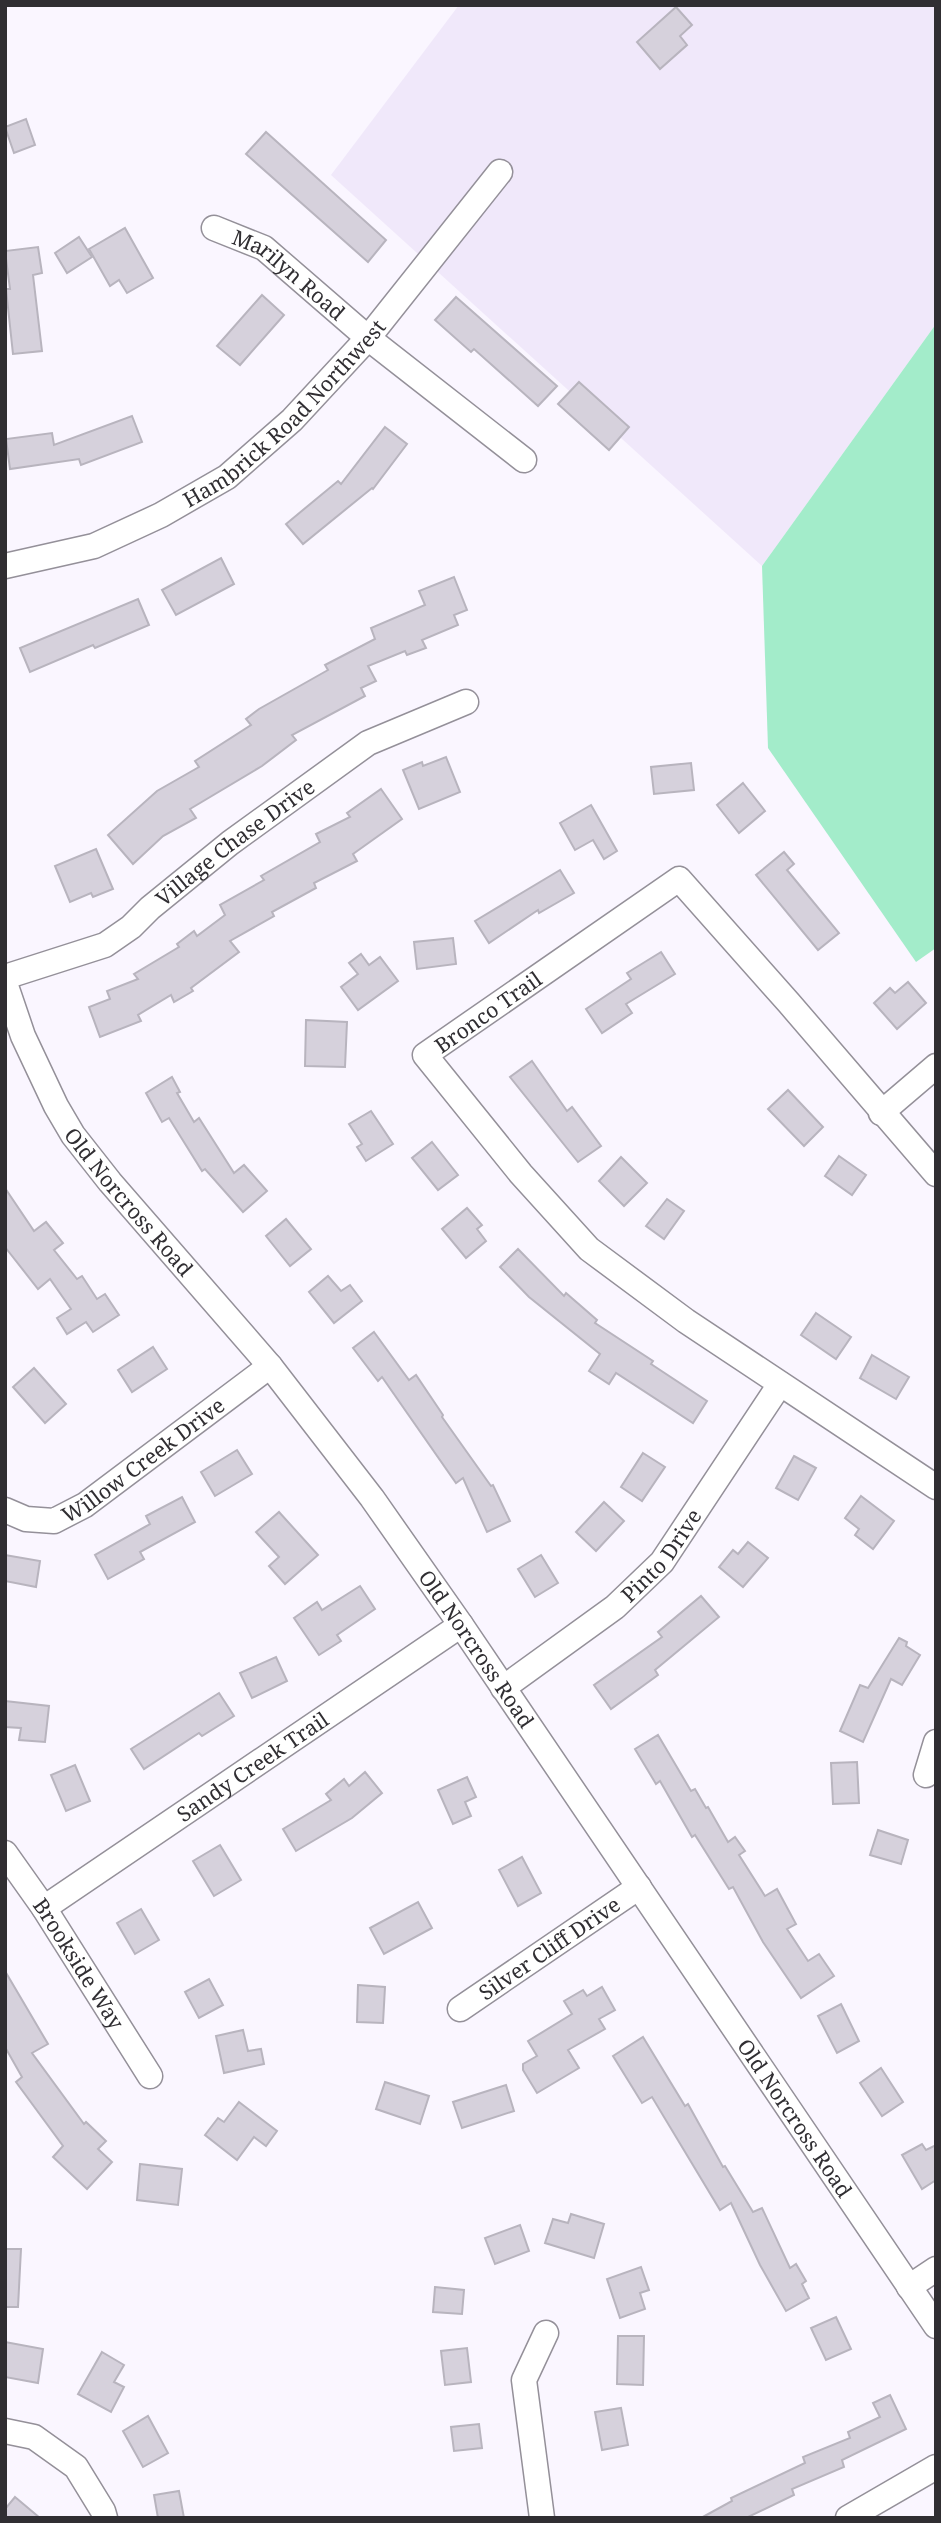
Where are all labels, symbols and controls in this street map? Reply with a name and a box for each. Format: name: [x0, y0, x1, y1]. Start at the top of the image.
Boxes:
street label: Marilyn Road: [228, 223, 351, 326]
street label: Hambrick Road Northwest: [178, 314, 391, 513]
street label: Village Chase Drive: [150, 772, 320, 912]
street label: Bronco Trail: [429, 965, 547, 1059]
street label: Old Norcross Road: [58, 1122, 200, 1282]
street label: Willow Creek Drive: [57, 1391, 230, 1529]
street label: Pinto Drive: [615, 1503, 708, 1608]
street label: Old Norcross Road: [413, 1564, 541, 1733]
street label: Sandy Creek Trail: [171, 1705, 334, 1828]
street label: Silver Cliff Drive: [473, 1890, 625, 2006]
street label: Brookside Way: [27, 1892, 131, 2034]
street label: Old Norcross Road: [731, 2033, 859, 2203]

